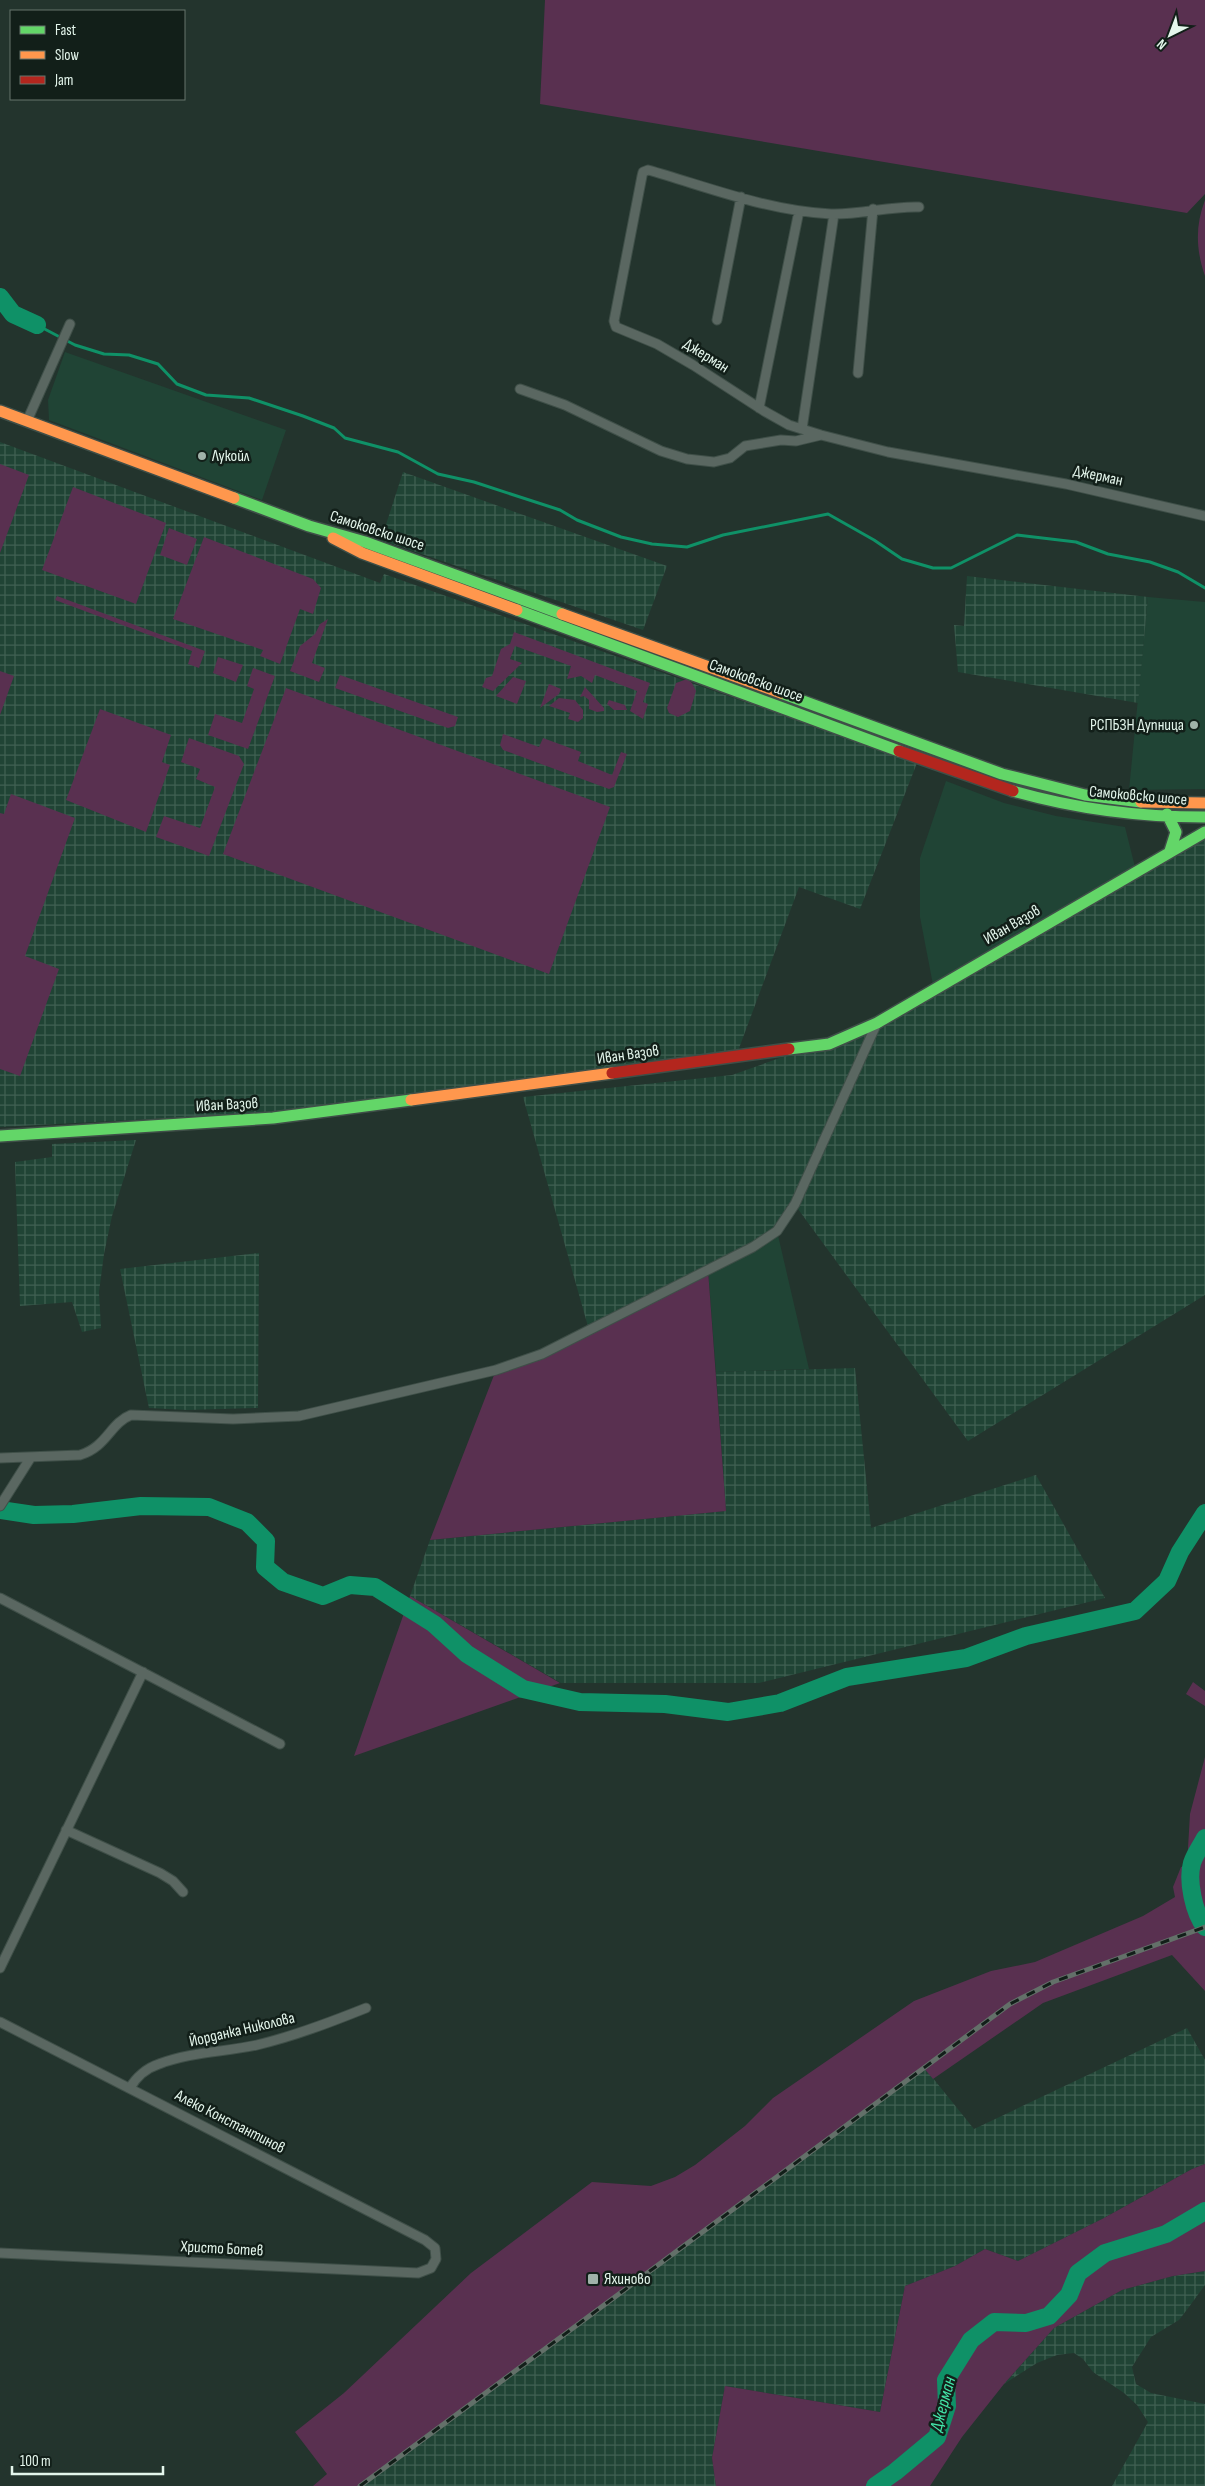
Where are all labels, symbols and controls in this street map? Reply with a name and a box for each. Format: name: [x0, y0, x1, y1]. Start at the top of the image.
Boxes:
legend: [10, 10, 185, 100]
north arrow: [1145, 10, 1195, 60]
text: Fast: [55, 21, 77, 40]
text: N: [1153, 35, 1170, 53]
text: Slow: [55, 46, 79, 65]
text: Jam: [54, 71, 73, 90]
street label: Джерман: [680, 335, 732, 377]
place label: Лукойл: [211, 447, 250, 466]
marker: Лукойл: [196, 450, 208, 462]
street label: Джерман: [1071, 461, 1125, 491]
street label: Самоковско шосе: [327, 507, 427, 555]
street label: Самоковско шосе: [707, 655, 805, 707]
place label: РСПБЗН Дупница: [1090, 716, 1184, 735]
marker: РСПБЗН Дупница: [1188, 719, 1200, 731]
street label: Самоковско шосе: [1088, 782, 1188, 810]
street label: Иван Вазов: [980, 901, 1044, 949]
street label: Иван Вазов: [596, 1041, 660, 1069]
street label: Иван Вазов: [195, 1094, 259, 1116]
street label: Йорданка Николова: [187, 2009, 297, 2051]
street label: Алеко Константинов: [171, 2086, 288, 2158]
street label: Христо Ботев: [179, 2237, 264, 2261]
place label: Яхиново: [604, 2270, 651, 2289]
marker: Яхиново: [586, 2272, 600, 2286]
water label: Джерман: [925, 2374, 961, 2435]
scale bar: [12, 2444, 164, 2476]
text: 100 m: [20, 2452, 51, 2471]

